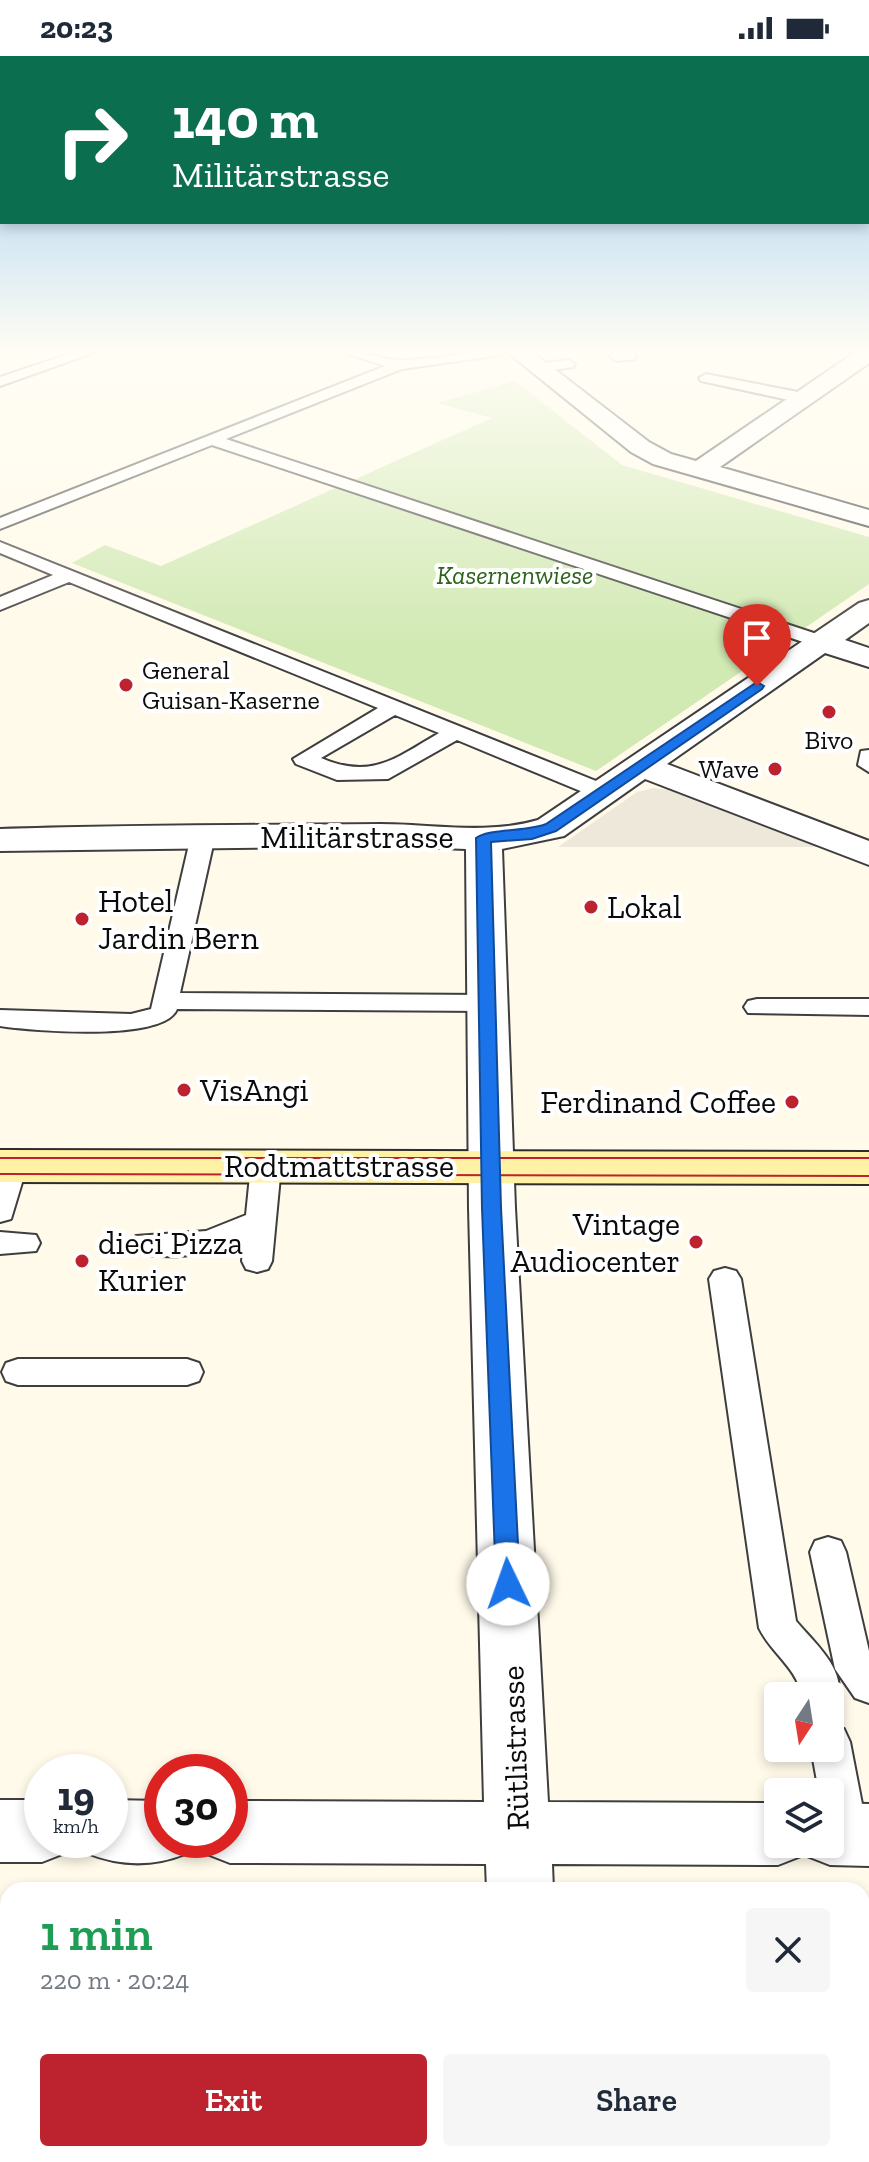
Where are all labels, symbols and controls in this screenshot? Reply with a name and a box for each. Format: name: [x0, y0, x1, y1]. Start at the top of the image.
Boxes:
text: 20:23: [40, 10, 113, 46]
text: 140 m: [172, 85, 318, 152]
icon: right: [40, 88, 144, 192]
text: Militärstrasse: [172, 153, 389, 196]
park label: Kasernenwiese: [437, 559, 593, 591]
pin: [723, 604, 791, 686]
icon: arrive: [735, 616, 779, 660]
place label: General Guisan-Kaserne: [142, 654, 320, 716]
marker: General Guisan-Kaserne: [117, 676, 135, 694]
marker: Bivo: [820, 703, 838, 721]
place label: Bivo: [805, 724, 853, 756]
place label: Wave: [699, 753, 759, 785]
marker: Wave: [766, 760, 784, 778]
street label: Militärstrasse: [260, 818, 454, 856]
place label: Hotel Jardin Bern: [98, 882, 260, 957]
place label: Lokal: [607, 888, 681, 926]
marker: Lokal: [582, 898, 600, 916]
marker: Hotel Jardin Bern: [73, 910, 91, 928]
place label: VisAngi: [199, 1071, 309, 1109]
marker: VisAngi: [175, 1081, 193, 1099]
place label: Ferdinand Coffee: [540, 1083, 776, 1121]
marker: Ferdinand Coffee: [783, 1093, 801, 1111]
street label: Rodtmattstrasse: [224, 1147, 454, 1185]
place label: Vintage Audiocenter: [510, 1205, 680, 1280]
place label: dieci Pizza Kurier: [98, 1224, 243, 1299]
marker: Vintage Audiocenter: [687, 1233, 705, 1251]
marker: dieci Pizza Kurier: [73, 1252, 91, 1270]
position arrow: [466, 1542, 550, 1626]
street label: Rütlistrasse: [493, 1665, 537, 1831]
north arrow: [764, 1682, 844, 1762]
map controls: [764, 1682, 844, 1858]
speed limit sign: 30: [144, 1754, 248, 1858]
text: 19: [57, 1772, 95, 1820]
button: layers: [764, 1778, 844, 1858]
text: km/h: [53, 1814, 99, 1838]
text: 1 min: [40, 1905, 153, 1962]
button: close: [746, 1908, 830, 1992]
text: 220 m · 20:24: [40, 1964, 189, 1996]
button: Exit: [40, 2054, 427, 2146]
button: Share: [443, 2054, 830, 2146]

